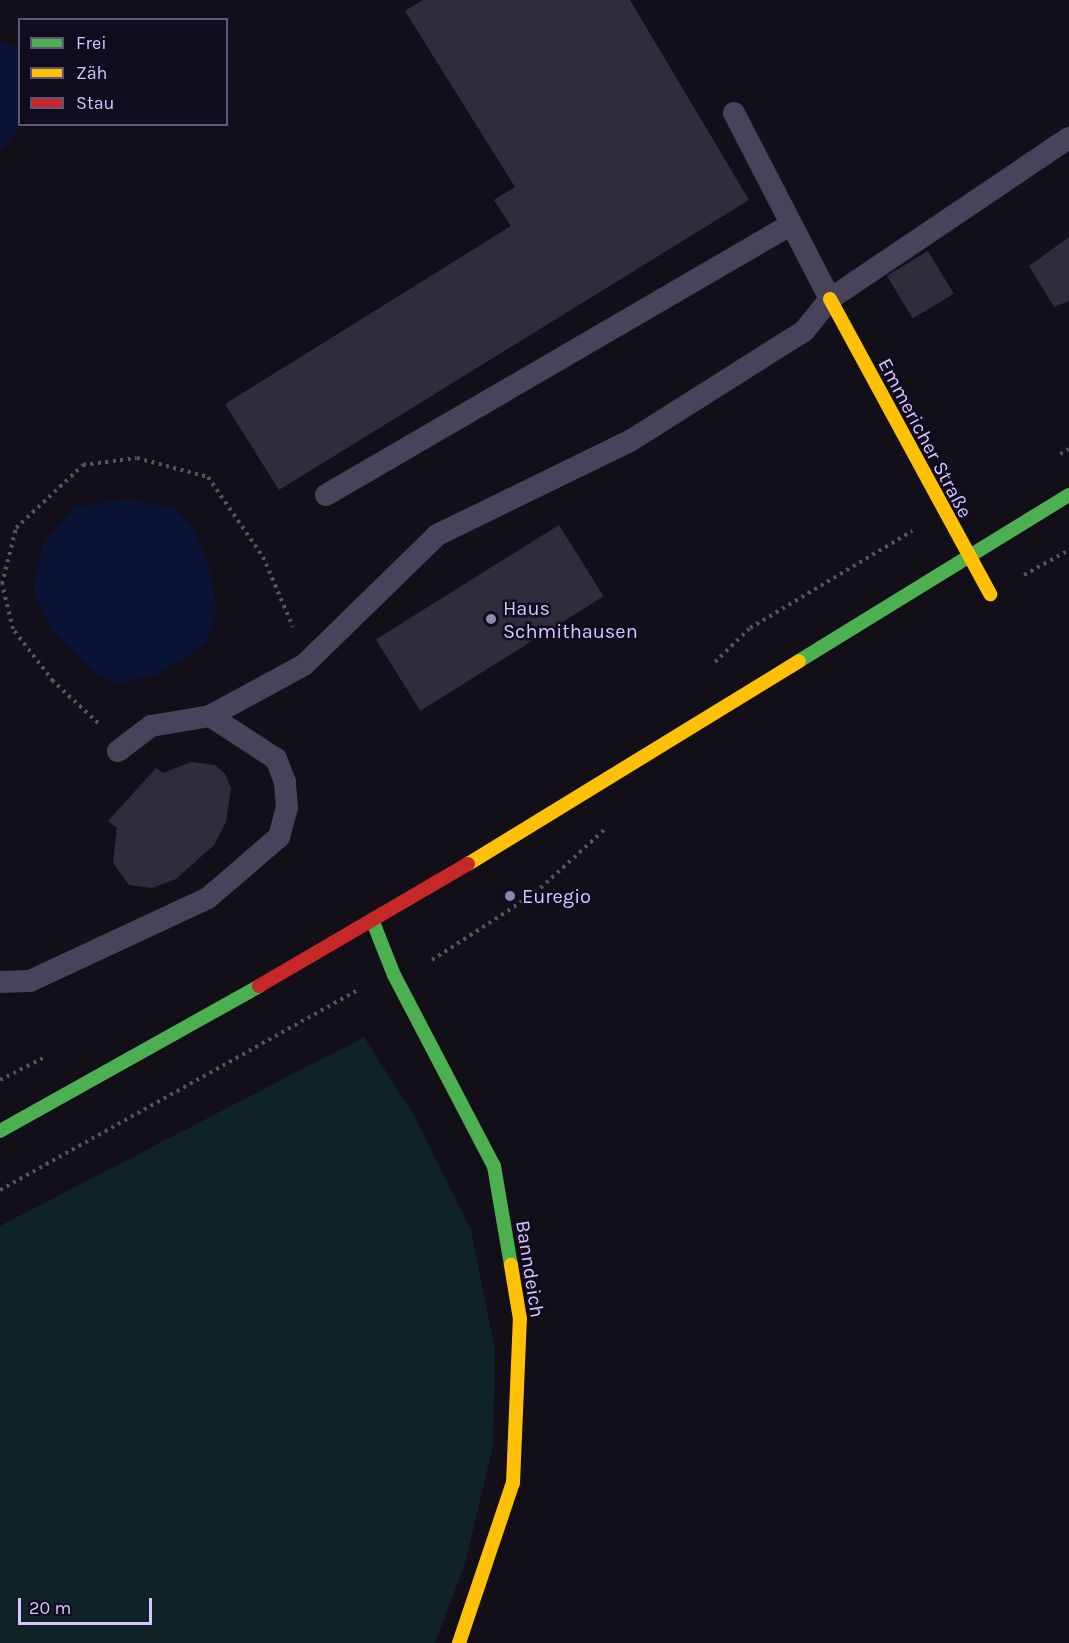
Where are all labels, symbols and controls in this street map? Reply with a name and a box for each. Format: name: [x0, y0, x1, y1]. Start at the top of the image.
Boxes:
legend: [18, 18, 228, 126]
text: Frei: [76, 32, 107, 54]
text: Zäh: [76, 62, 107, 84]
text: Stau: [76, 92, 114, 114]
street label: Emmericher Straße: [873, 354, 977, 522]
place label: Haus Schmithausen: [503, 596, 638, 643]
marker: Haus Schmithausen: [484, 612, 498, 626]
place label: Euregio: [522, 884, 591, 908]
marker: Euregio: [503, 889, 517, 903]
street label: Banndeich: [510, 1219, 550, 1319]
scale bar: [21, 1586, 154, 1624]
text: 20 m: [29, 1597, 71, 1619]

